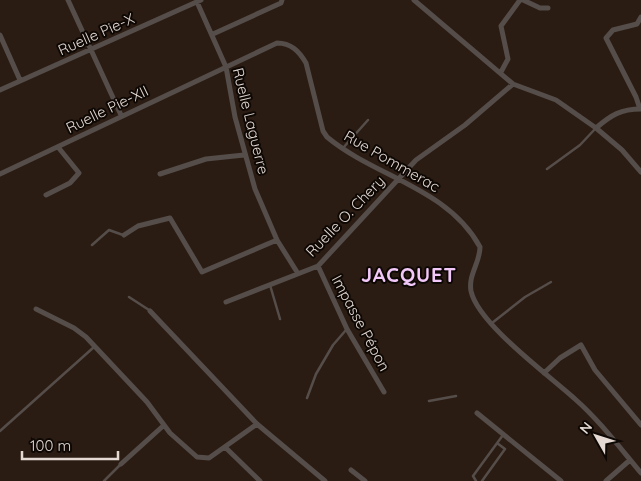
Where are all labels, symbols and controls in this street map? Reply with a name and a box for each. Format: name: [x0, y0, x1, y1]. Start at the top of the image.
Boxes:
street label: Ruelle Pie-X: [55, 9, 137, 59]
street label: Ruelle Laguerre: [229, 66, 273, 176]
street label: Ruelle Pie-XII: [63, 81, 151, 137]
street label: Rue Pommerac: [341, 126, 443, 196]
street label: Ruelle O. Chery: [301, 171, 389, 261]
district label: JACQUET: [361, 262, 457, 287]
street label: Impasse Pépon: [328, 272, 394, 374]
north arrow: [571, 411, 621, 461]
text: N: [576, 418, 596, 437]
scale bar: [22, 428, 119, 460]
text: 100 m: [30, 436, 71, 455]

